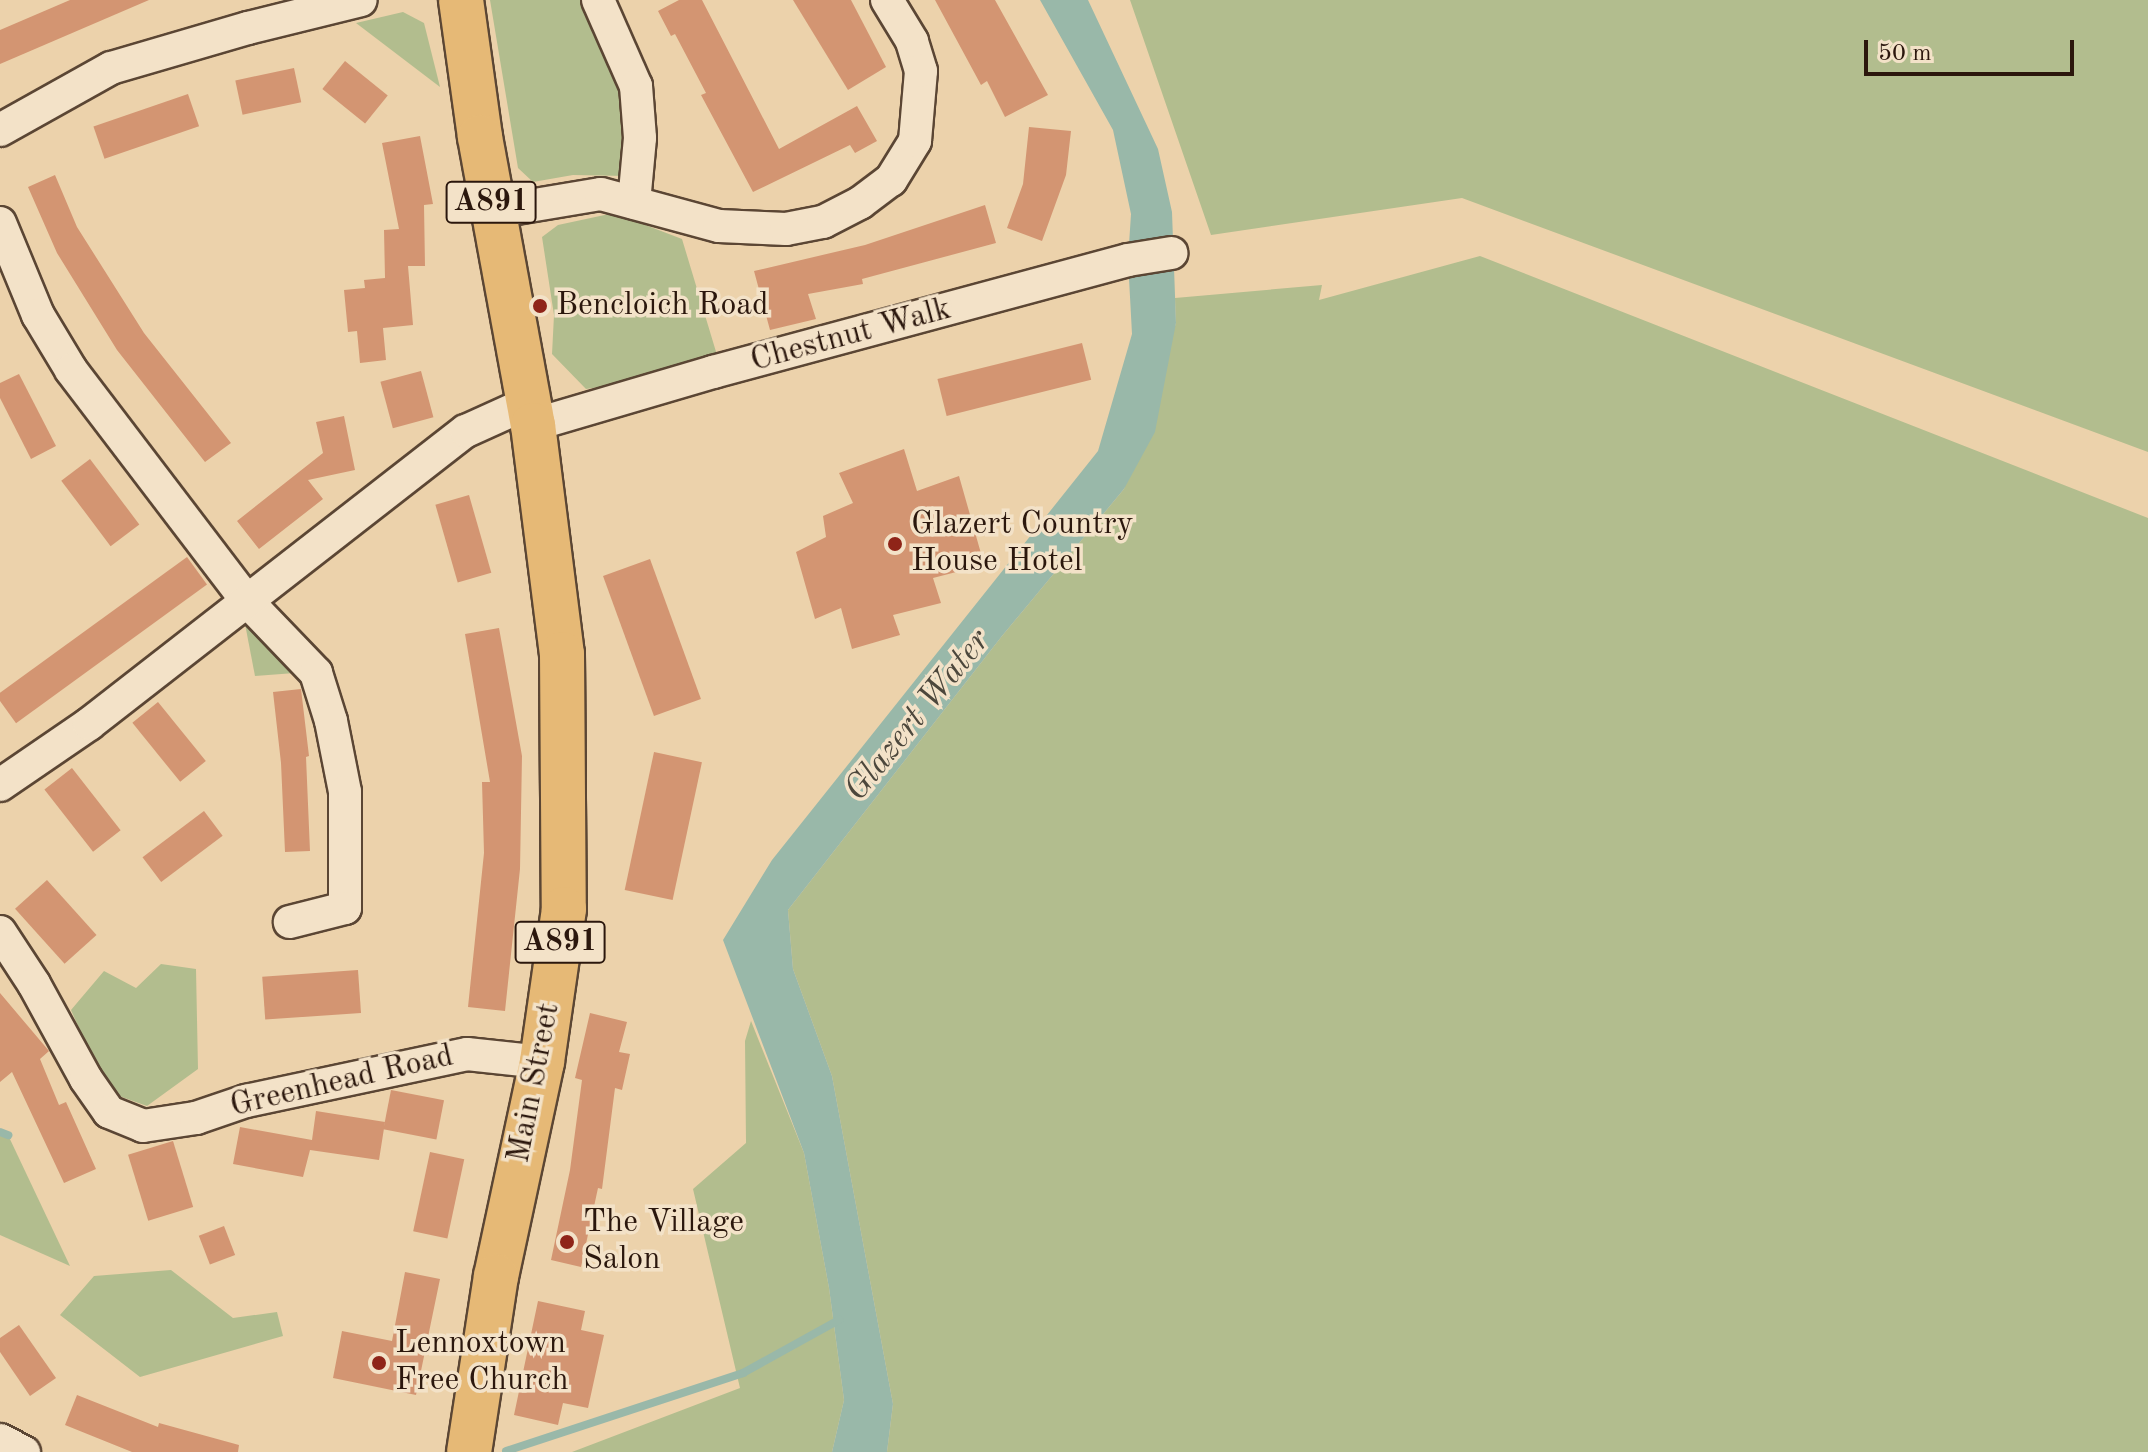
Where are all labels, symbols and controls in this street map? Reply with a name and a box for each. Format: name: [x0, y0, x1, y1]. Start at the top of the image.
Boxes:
scale bar: [1868, 24, 2078, 74]
text: 50 m: [1878, 42, 1932, 66]
road number: A891: [445, 176, 537, 228]
place label: Bencloich Road: [556, 287, 769, 325]
street label: Chestnut Walk: [747, 291, 955, 381]
marker: Bencloich Road: [531, 297, 549, 315]
place label: Glazert Country House Hotel: [911, 507, 1134, 582]
marker: Glazert Country House Hotel: [886, 535, 904, 553]
water label: Glazert Water: [836, 622, 1000, 810]
road number: A891: [514, 916, 606, 968]
street label: Main Street: [501, 1000, 569, 1166]
street label: Greenhead Road: [227, 1038, 457, 1126]
place label: The Village Salon: [583, 1205, 744, 1280]
marker: The Village Salon: [558, 1233, 576, 1251]
place label: Lennoxtown Free Church: [395, 1326, 569, 1401]
marker: Lennoxtown Free Church: [370, 1354, 388, 1372]

